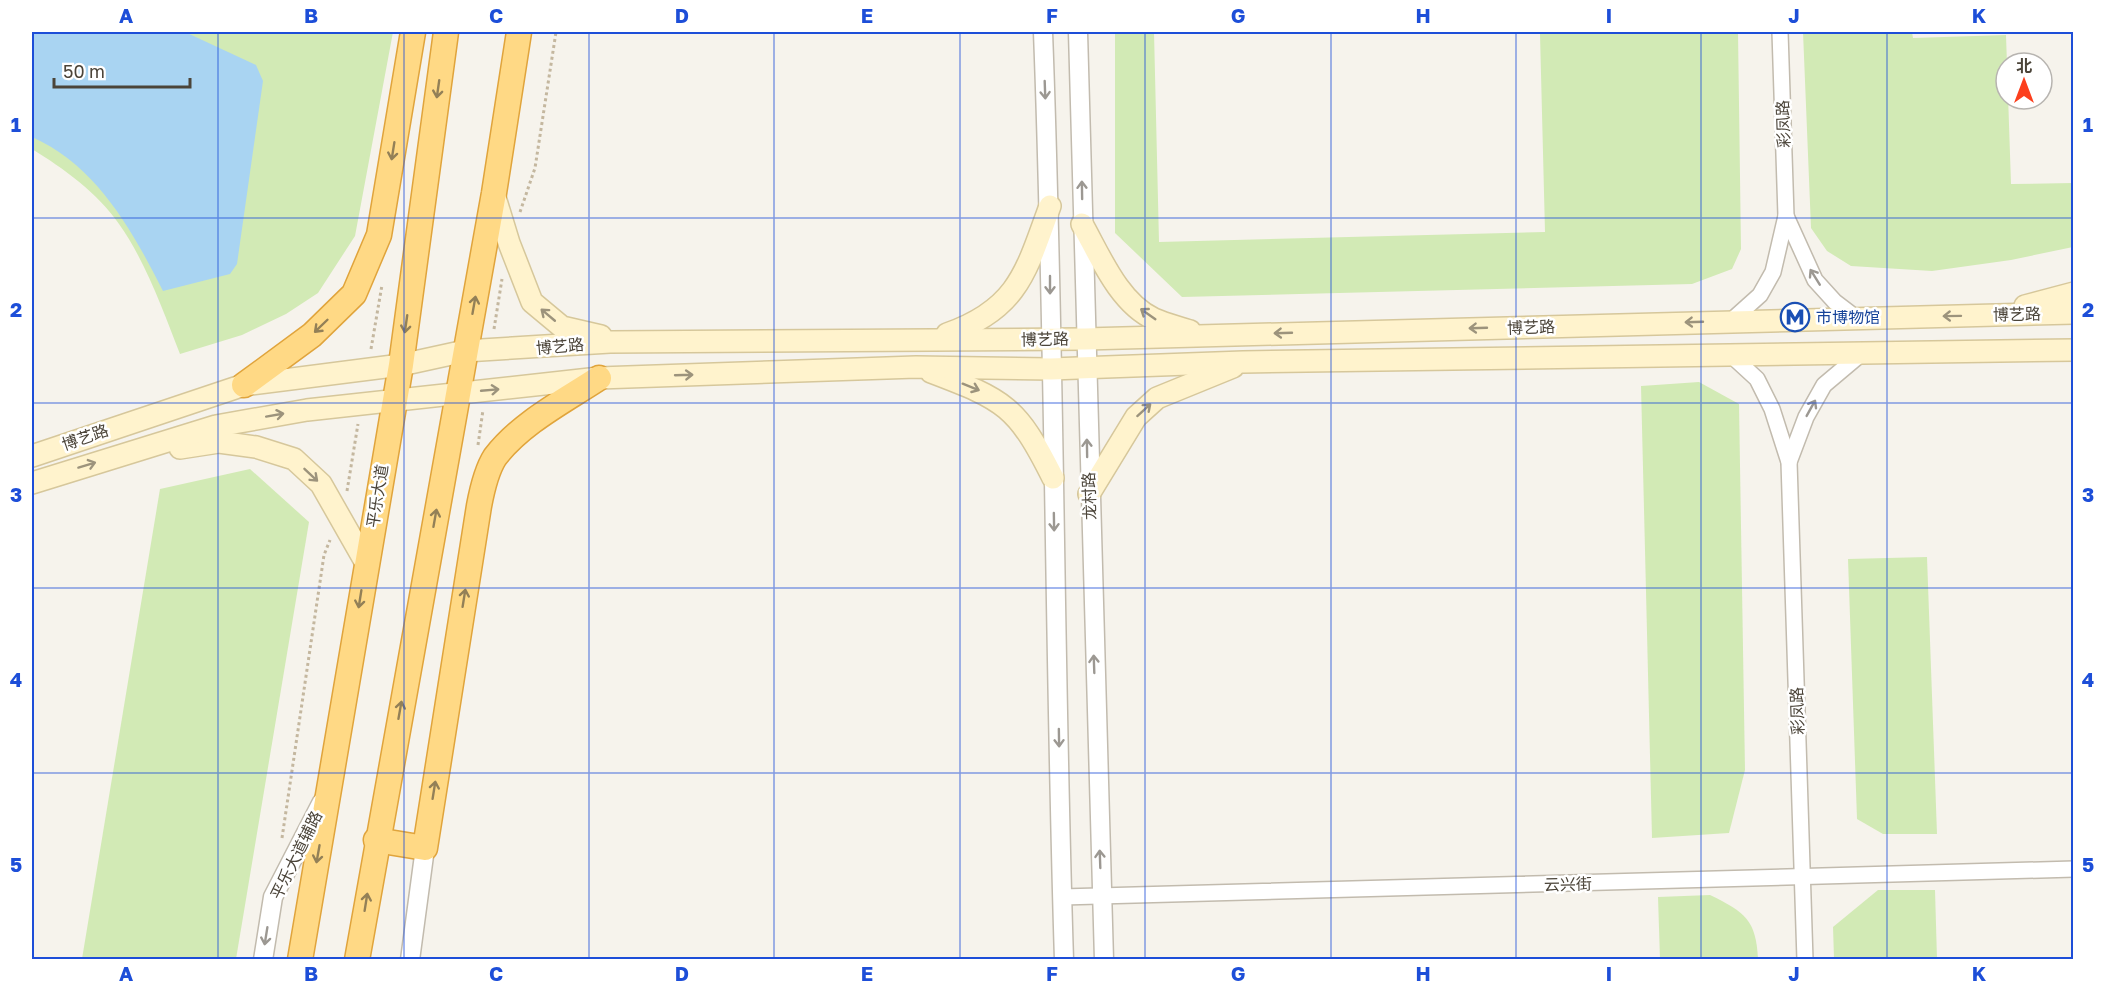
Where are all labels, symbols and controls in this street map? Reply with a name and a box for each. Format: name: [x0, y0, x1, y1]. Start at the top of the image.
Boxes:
text: A: [119, 3, 133, 27]
text: B: [304, 3, 318, 27]
text: C: [489, 3, 503, 27]
text: D: [675, 3, 689, 27]
text: E: [861, 3, 873, 27]
text: F: [1046, 3, 1058, 27]
text: G: [1231, 3, 1245, 27]
text: H: [1415, 3, 1431, 27]
text: I: [1606, 3, 1612, 27]
text: J: [1788, 3, 1800, 27]
text: K: [1972, 3, 1987, 27]
scale bar: [54, 51, 190, 89]
north arrow: [1994, 51, 2054, 111]
text: 北: [2016, 56, 2032, 76]
text: 50 m: [63, 60, 105, 82]
one-way arrow: [433, 79, 444, 99]
one-way arrow: [1040, 79, 1051, 99]
street label: 彩凤路: [1772, 100, 1794, 148]
text: 1: [11, 112, 21, 136]
text: 1: [2083, 112, 2093, 136]
one-way arrow: [388, 141, 399, 161]
one-way arrow: [1076, 181, 1087, 201]
one-way arrow: [1809, 269, 1821, 286]
one-way arrow: [1044, 274, 1056, 294]
one-way arrow: [469, 296, 480, 316]
text: 2: [10, 297, 22, 321]
text: 2: [2082, 297, 2094, 321]
metro station icon: 市博物馆: [1779, 301, 1811, 333]
street label: 博艺路: [1993, 304, 2041, 324]
place label: 市博物馆: [1816, 307, 1880, 327]
one-way arrow: [1140, 308, 1156, 320]
one-way arrow: [540, 309, 556, 322]
one-way arrow: [1943, 310, 1963, 322]
one-way arrow: [401, 314, 412, 334]
street label: 博艺路: [1507, 316, 1555, 338]
one-way arrow: [1685, 317, 1705, 328]
one-way arrow: [314, 319, 329, 333]
one-way arrow: [1469, 322, 1489, 334]
one-way arrow: [1274, 328, 1294, 339]
street label: 博艺路: [1021, 329, 1069, 349]
street label: 博艺路: [535, 334, 585, 358]
one-way arrow: [674, 370, 694, 381]
one-way arrow: [961, 382, 980, 393]
one-way arrow: [479, 384, 499, 395]
one-way arrow: [1805, 400, 1817, 417]
one-way arrow: [1136, 403, 1151, 417]
one-way arrow: [265, 410, 285, 421]
street label: 博艺路: [59, 420, 111, 454]
one-way arrow: [1082, 439, 1093, 459]
one-way arrow: [77, 459, 96, 470]
street label: 平乐大道: [362, 463, 392, 529]
one-way arrow: [303, 467, 318, 482]
street label: 龙村路: [1078, 472, 1100, 520]
text: 3: [10, 482, 22, 506]
text: 3: [2082, 482, 2094, 506]
one-way arrow: [429, 509, 440, 528]
one-way arrow: [1049, 511, 1060, 531]
one-way arrow: [459, 588, 470, 608]
one-way arrow: [355, 589, 366, 609]
one-way arrow: [1088, 655, 1100, 675]
text: 4: [10, 667, 22, 691]
text: 4: [2082, 667, 2094, 691]
street label: 彩凤路: [1786, 687, 1808, 735]
one-way arrow: [395, 700, 406, 720]
one-way arrow: [1053, 727, 1064, 747]
one-way arrow: [429, 781, 440, 801]
street label: 平乐大道辅路: [266, 807, 326, 903]
one-way arrow: [313, 844, 324, 863]
one-way arrow: [1094, 850, 1106, 870]
text: 5: [10, 852, 22, 876]
text: 5: [2082, 852, 2094, 876]
street label: 云兴街: [1544, 874, 1592, 894]
one-way arrow: [361, 892, 372, 912]
one-way arrow: [261, 926, 272, 946]
text: A: [119, 961, 133, 985]
text: B: [304, 961, 318, 985]
text: C: [489, 961, 503, 985]
text: D: [675, 961, 689, 985]
text: E: [861, 961, 873, 985]
text: F: [1046, 961, 1058, 985]
text: G: [1231, 961, 1245, 985]
text: H: [1415, 961, 1431, 985]
text: I: [1606, 961, 1612, 985]
text: J: [1788, 961, 1800, 985]
text: K: [1972, 961, 1987, 985]

